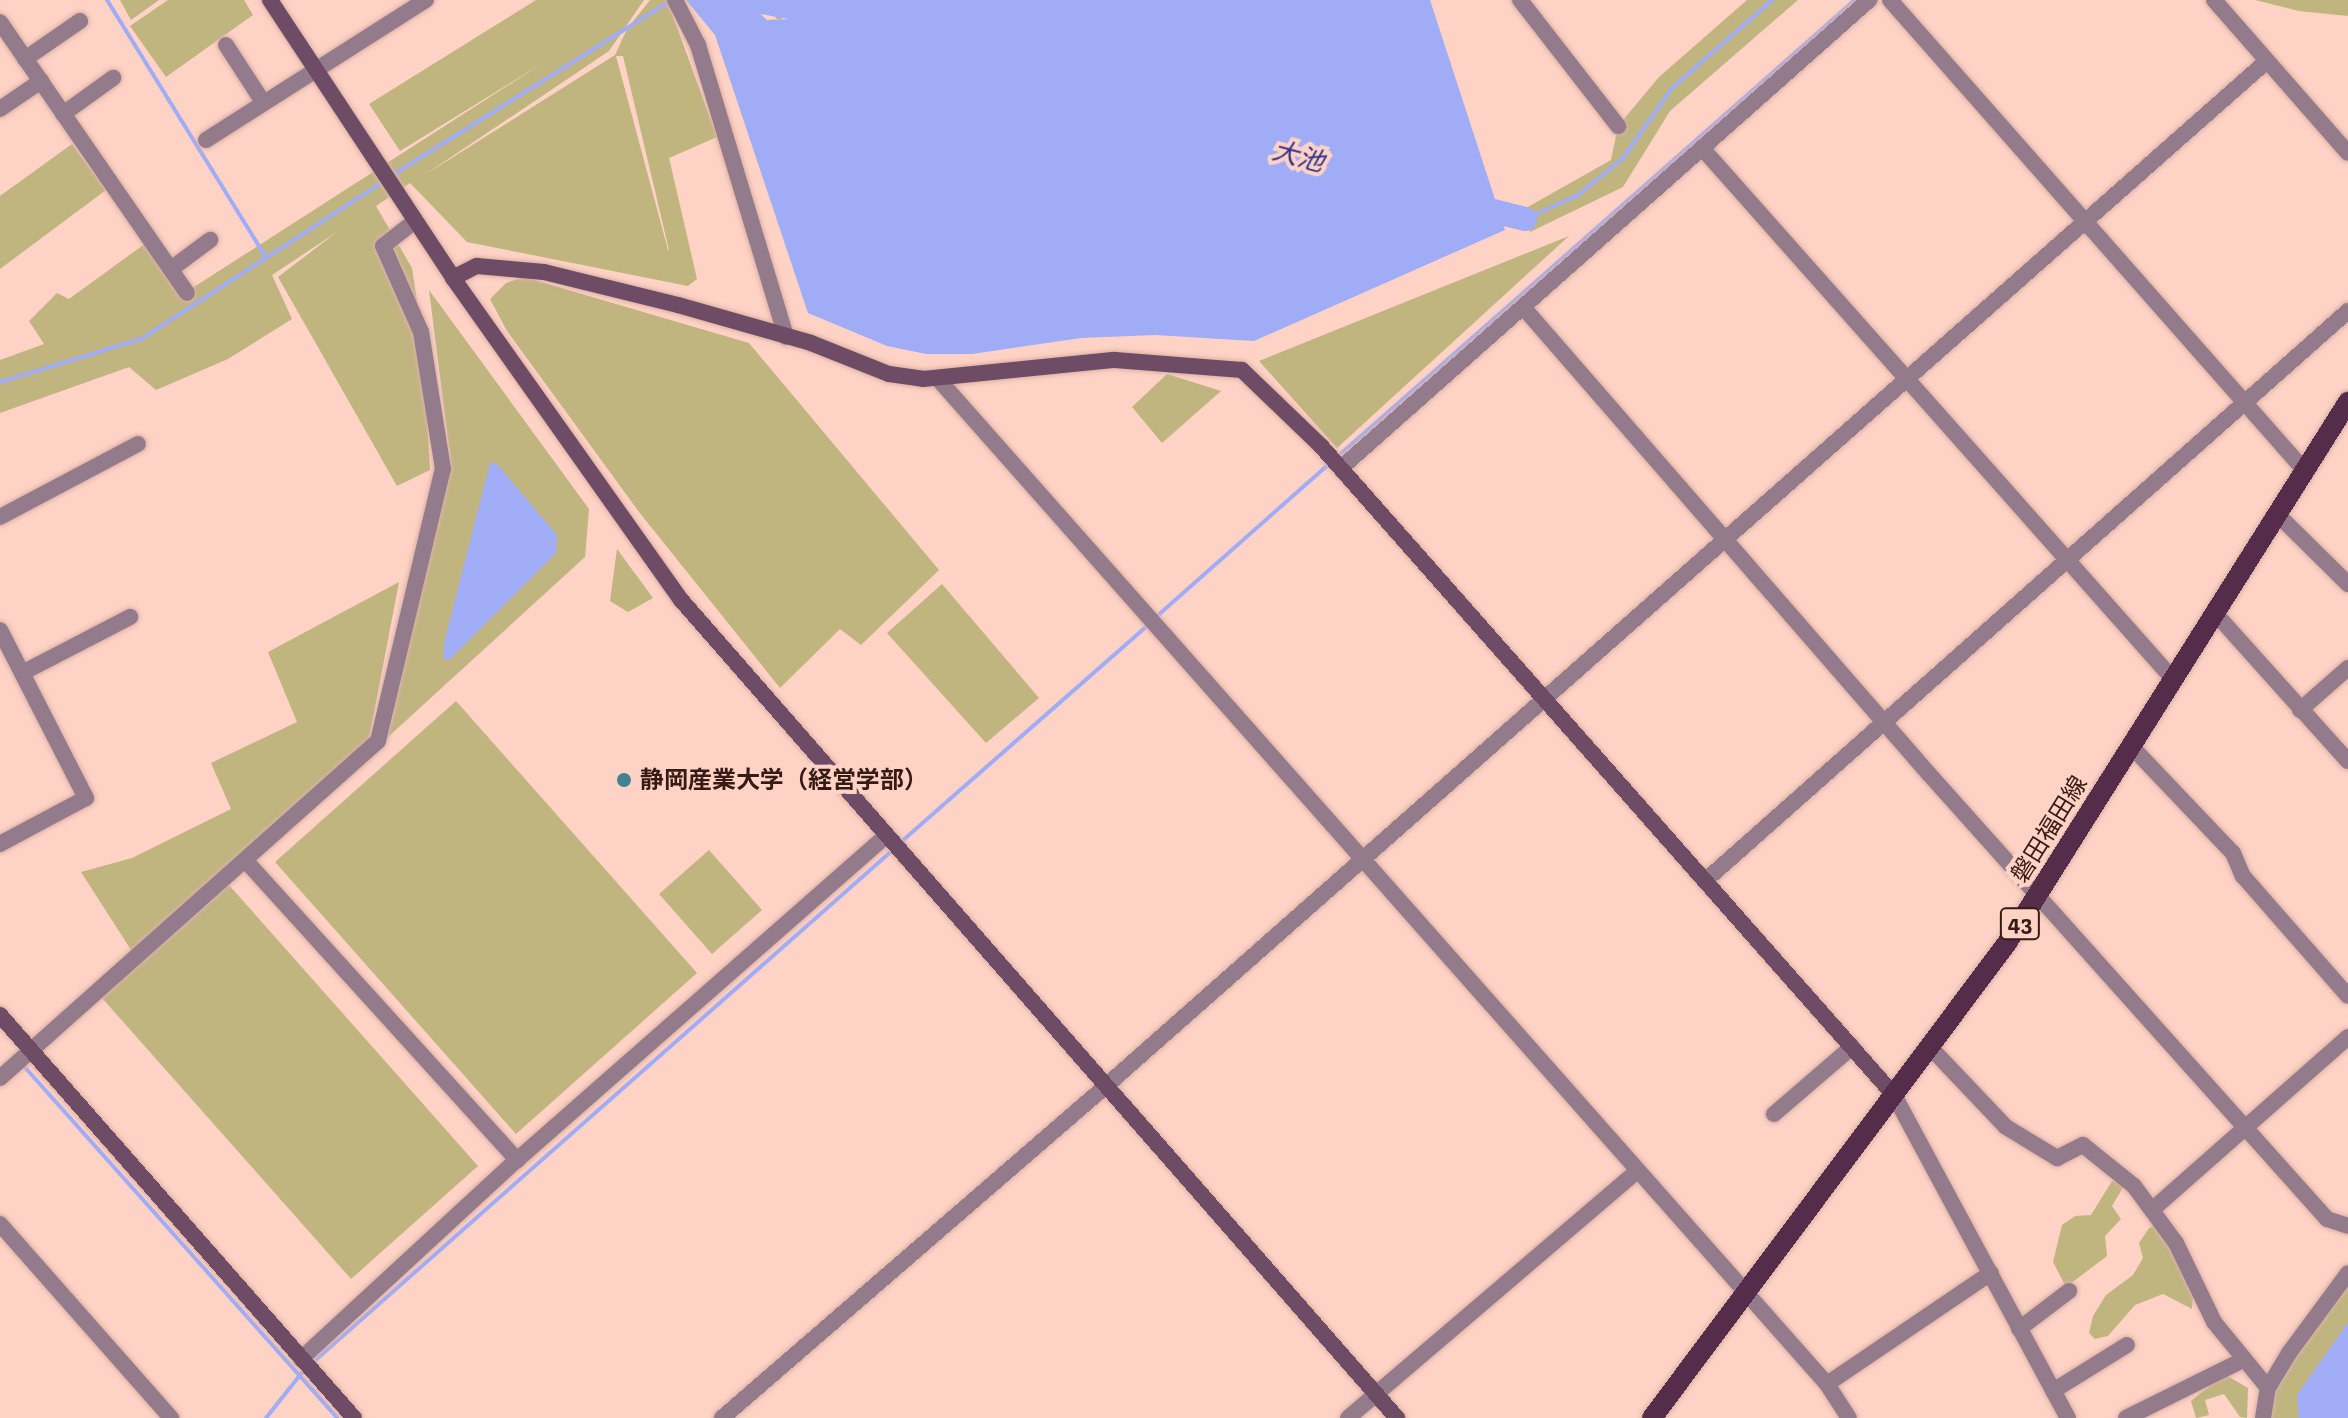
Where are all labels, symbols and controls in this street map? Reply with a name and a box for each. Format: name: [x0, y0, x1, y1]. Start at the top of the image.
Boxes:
water label: 大池: [1269, 135, 1327, 179]
place label: 静岡産業大学（経営学部）: [640, 766, 928, 794]
street label: 磐田福田線: [2005, 770, 2093, 888]
marker: 静岡産業大学（経営学部）: [615, 771, 633, 789]
road number: 43: [1998, 906, 2042, 942]

